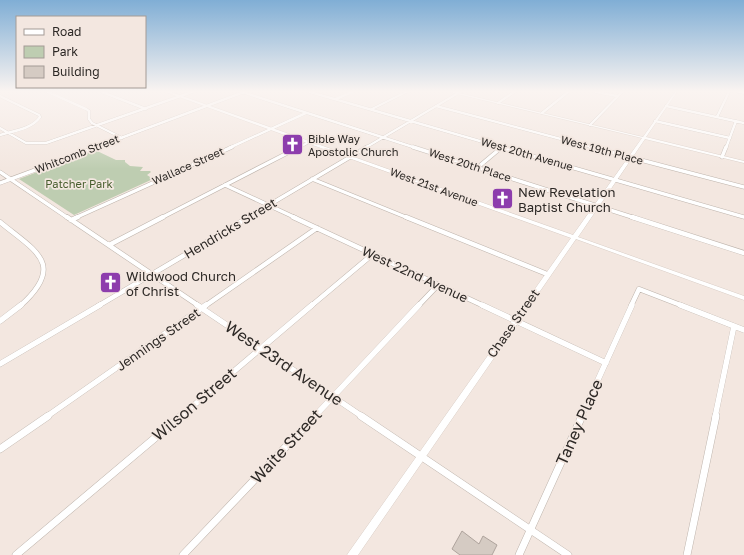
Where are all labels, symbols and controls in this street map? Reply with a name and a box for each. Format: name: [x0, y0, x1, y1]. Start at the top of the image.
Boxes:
legend: [16, 16, 146, 88]
text: Road: [52, 24, 81, 39]
text: Park: [52, 44, 78, 59]
text: Building: [52, 64, 100, 79]
street label: Whitcomb Street: [33, 132, 121, 176]
church icon: Bible Way Apostolic Church: [280, 132, 306, 158]
place label: Bible Way Apostolic Church: [308, 132, 399, 158]
street label: West 19th Place: [560, 132, 645, 167]
street label: West 20th Avenue: [479, 134, 575, 173]
street label: Wallace Street: [150, 144, 226, 187]
street label: West 20th Place: [427, 145, 513, 184]
street label: West 21st Avenue: [388, 165, 480, 209]
park label: Patcher Park: [45, 177, 113, 190]
place label: New Revelation Baptist Church: [518, 184, 615, 215]
church icon: New Revelation Baptist Church: [489, 186, 515, 212]
street label: Hendricks Street: [181, 194, 279, 262]
street label: West 22nd Avenue: [359, 242, 471, 306]
place label: Wildwood Church of Christ: [126, 268, 236, 299]
church icon: Wildwood Church of Christ: [98, 270, 124, 296]
street label: Chase Street: [483, 286, 543, 360]
street label: Jennings Street: [113, 304, 203, 374]
street label: West 23rd Avenue: [221, 316, 347, 410]
street label: Wilson Street: [148, 363, 240, 445]
street label: Taney Place: [551, 376, 607, 468]
street label: Waite Street: [246, 404, 326, 488]

